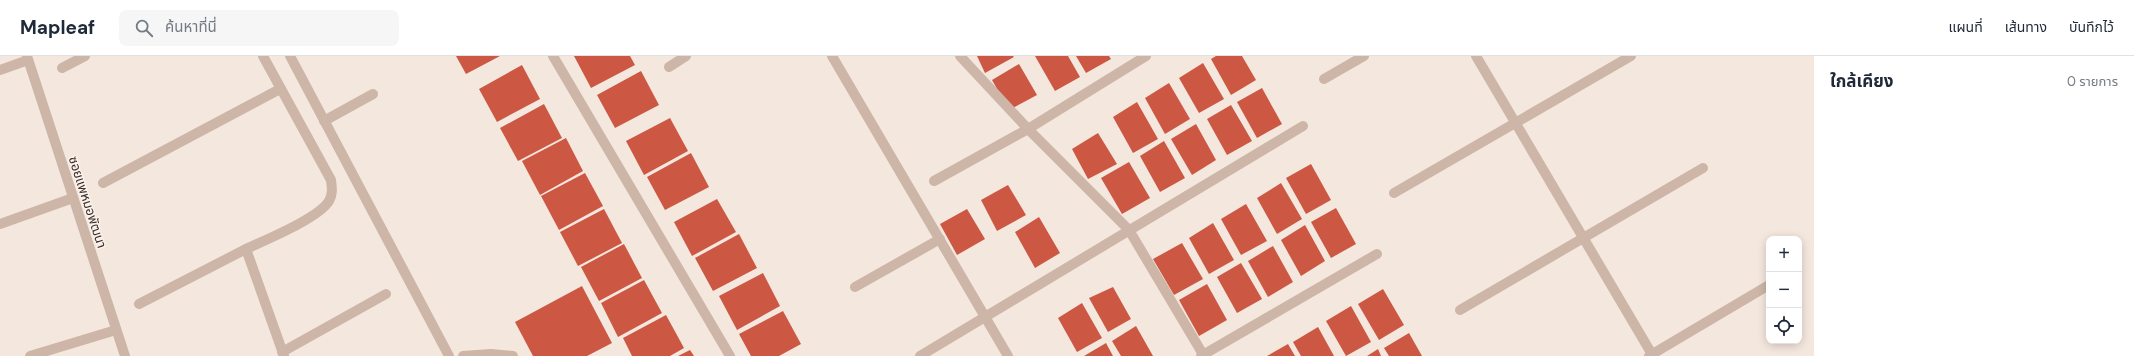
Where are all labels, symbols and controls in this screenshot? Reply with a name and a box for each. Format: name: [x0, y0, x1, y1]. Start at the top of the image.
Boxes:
search box: [119, 10, 399, 46]
text: Mapleaf: [20, 15, 95, 40]
icon: search: [133, 17, 155, 39]
text: ค้นหาที่นี่: [165, 17, 217, 37]
text: แผนที่: [1949, 18, 1983, 36]
text: เส้นทาง: [2005, 18, 2047, 36]
text: บันทึกไว้: [2069, 18, 2114, 36]
text: ใกล้เคียง: [1830, 70, 1893, 92]
text: 0 รายการ: [2067, 73, 2118, 90]
street label: ซอยแพหมอพัฒนา: [65, 154, 110, 250]
map controls: [1766, 236, 1802, 344]
button: +: [1766, 236, 1802, 272]
button: −: [1766, 272, 1802, 308]
button: locate: [1766, 308, 1802, 344]

